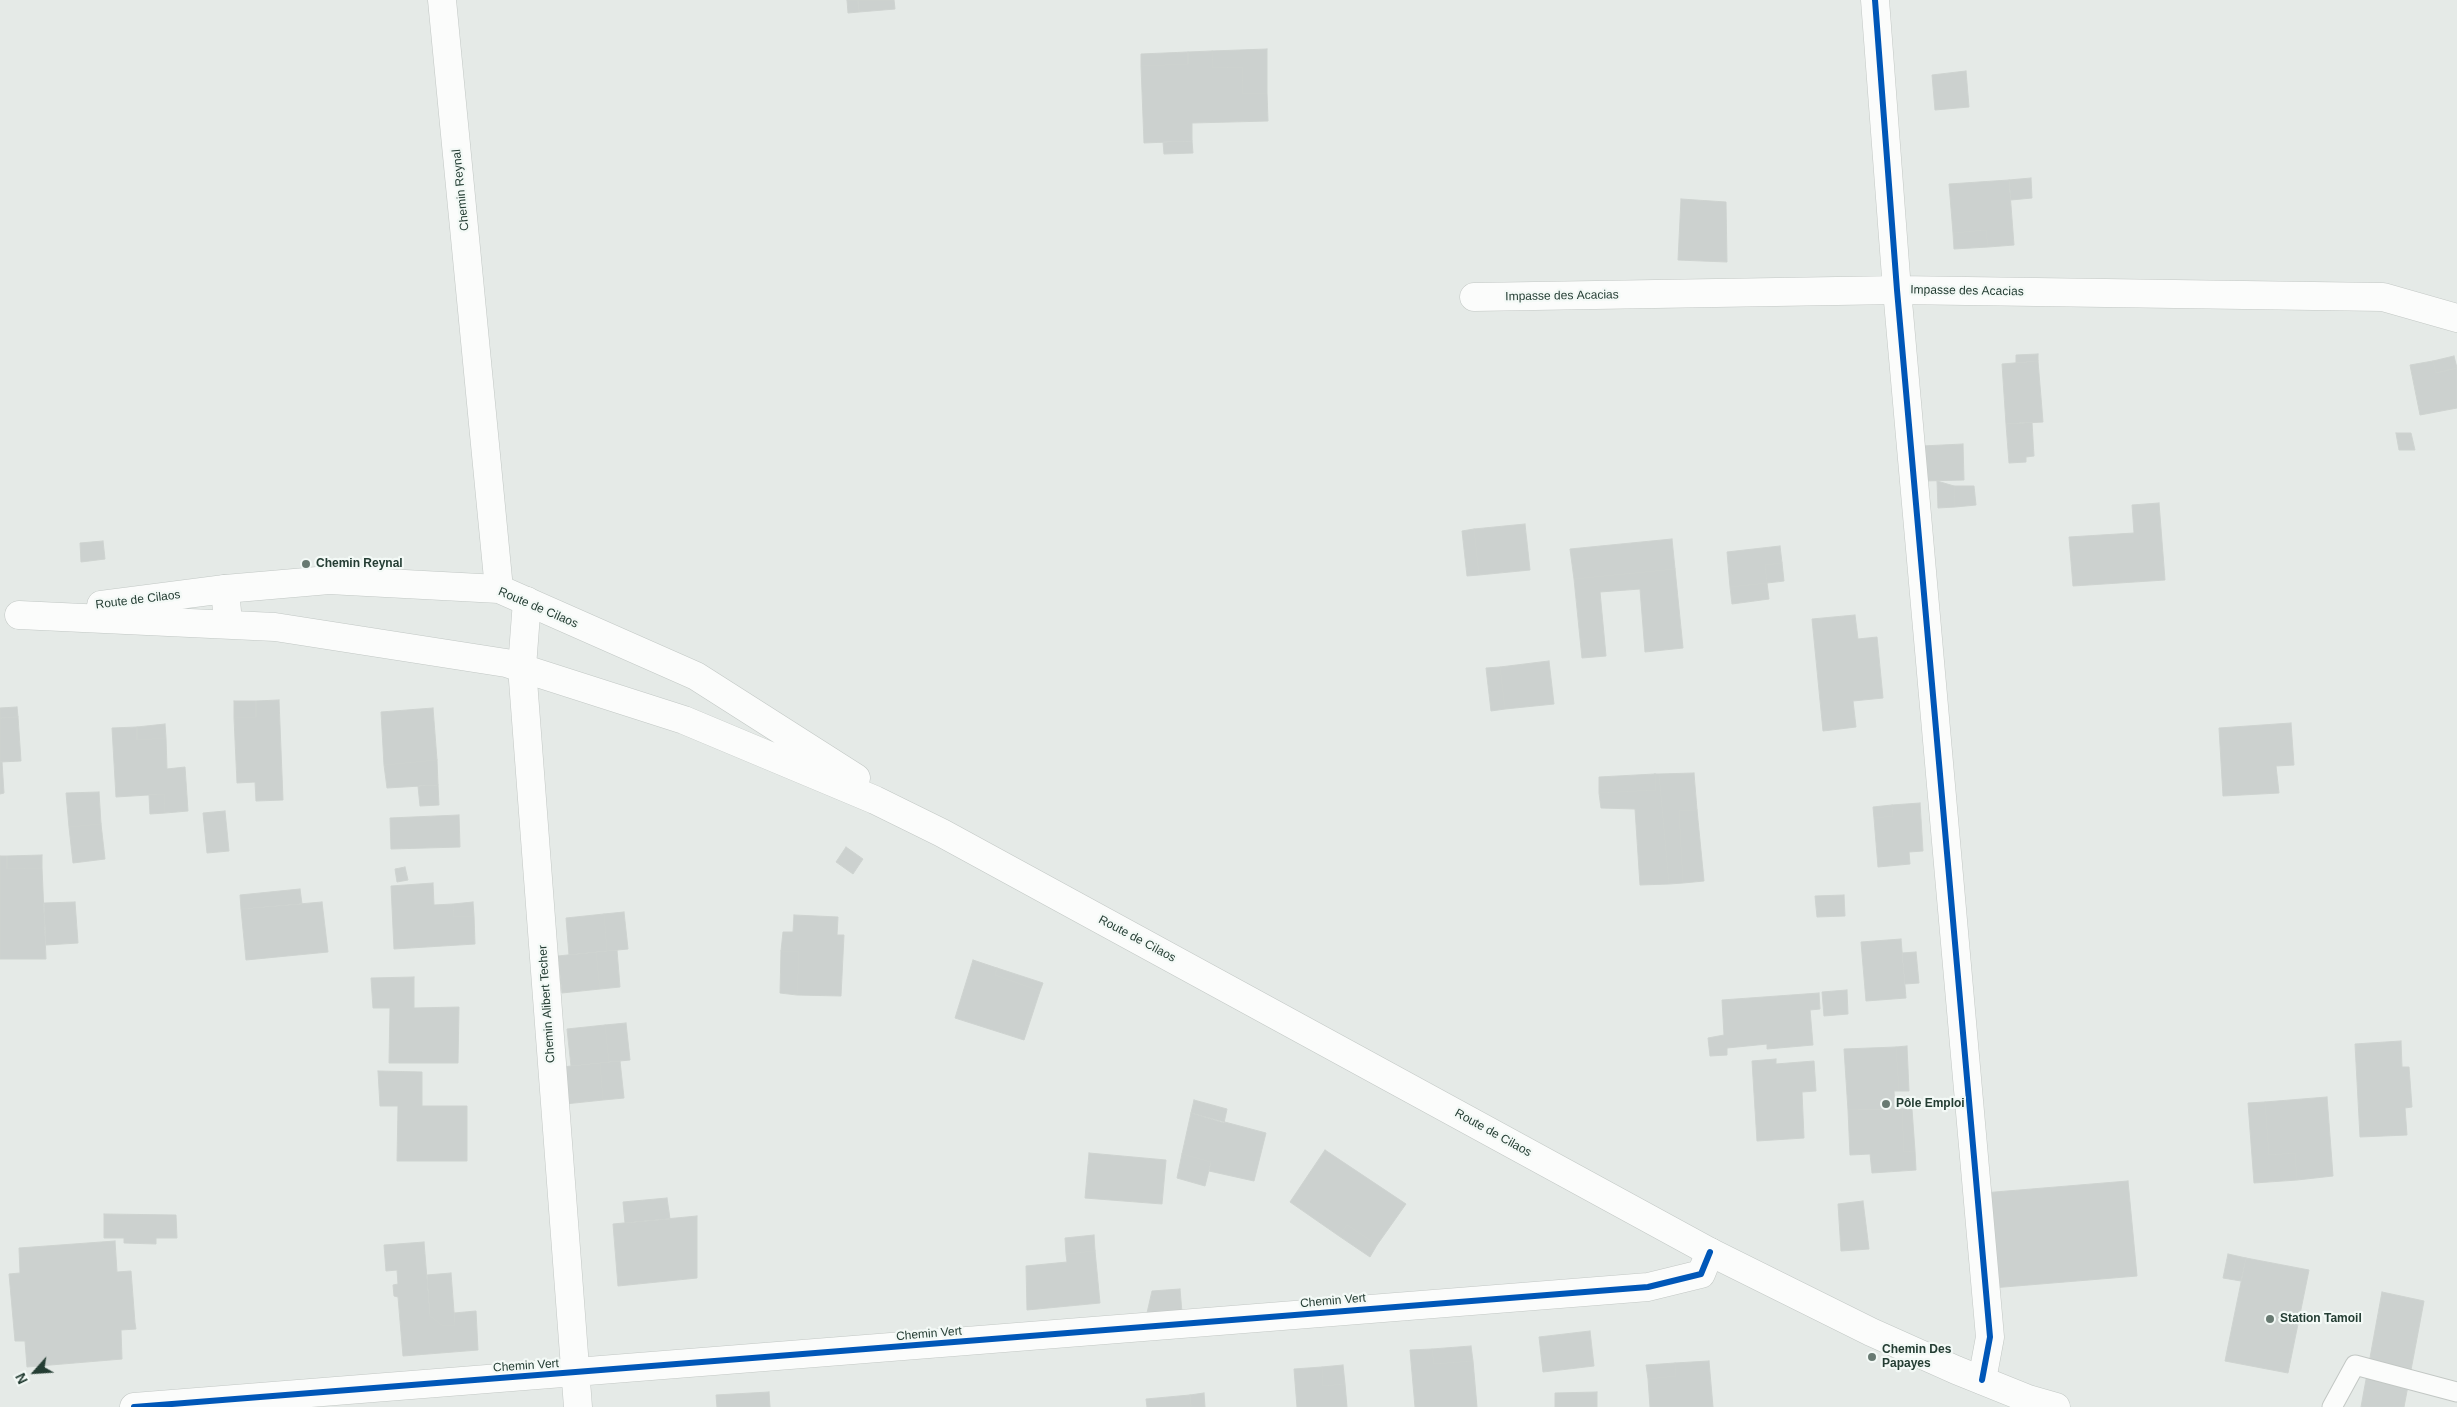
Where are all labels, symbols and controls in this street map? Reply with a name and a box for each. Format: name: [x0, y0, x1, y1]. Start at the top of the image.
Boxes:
street label: Chemin Reynal: [450, 148, 472, 232]
street label: Impasse des Acacias: [1910, 283, 2024, 299]
street label: Impasse des Acacias: [1505, 288, 1619, 304]
place label: Chemin Reynal: [316, 557, 403, 571]
marker: Chemin Reynal: [300, 558, 312, 570]
street label: Route de Cilaos: [496, 585, 580, 631]
street label: Route de Cilaos: [95, 588, 181, 612]
street label: Route de Cilaos: [1096, 913, 1178, 965]
street label: Chemin Alibert Techer: [536, 945, 558, 1063]
place label: Pôle Emploi: [1896, 1097, 1965, 1111]
marker: Pôle Emploi: [1880, 1098, 1892, 1110]
street label: Route de Cilaos: [1452, 1106, 1534, 1160]
street label: Chemin Vert: [1299, 1291, 1367, 1311]
place label: Station Tamoil: [2280, 1312, 2362, 1326]
marker: Station Tamoil: [2264, 1313, 2276, 1325]
street label: Chemin Vert: [895, 1324, 963, 1344]
place label: Chemin Des Papayes: [1882, 1343, 1951, 1371]
north arrow: [10, 1347, 60, 1397]
marker: Chemin Des Papayes: [1866, 1351, 1878, 1363]
street label: Chemin Vert: [493, 1357, 559, 1375]
text: N: [12, 1371, 31, 1387]

